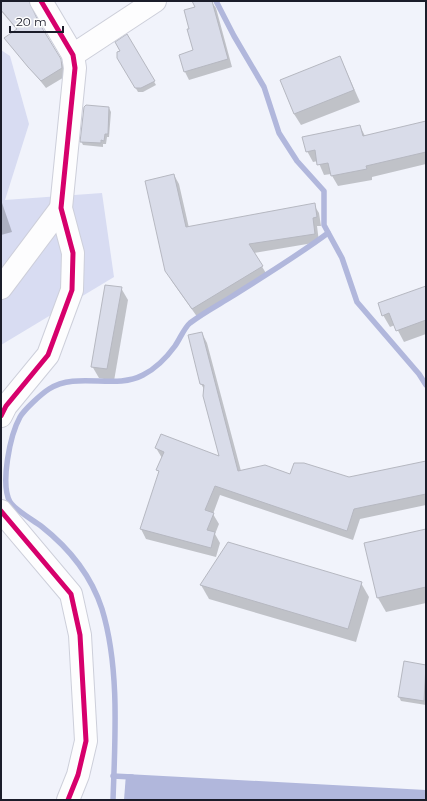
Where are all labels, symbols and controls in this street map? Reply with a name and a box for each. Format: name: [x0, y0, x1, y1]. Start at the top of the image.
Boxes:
scale bar: [10, 8, 63, 34]
text: 20 m: [16, 14, 47, 29]

